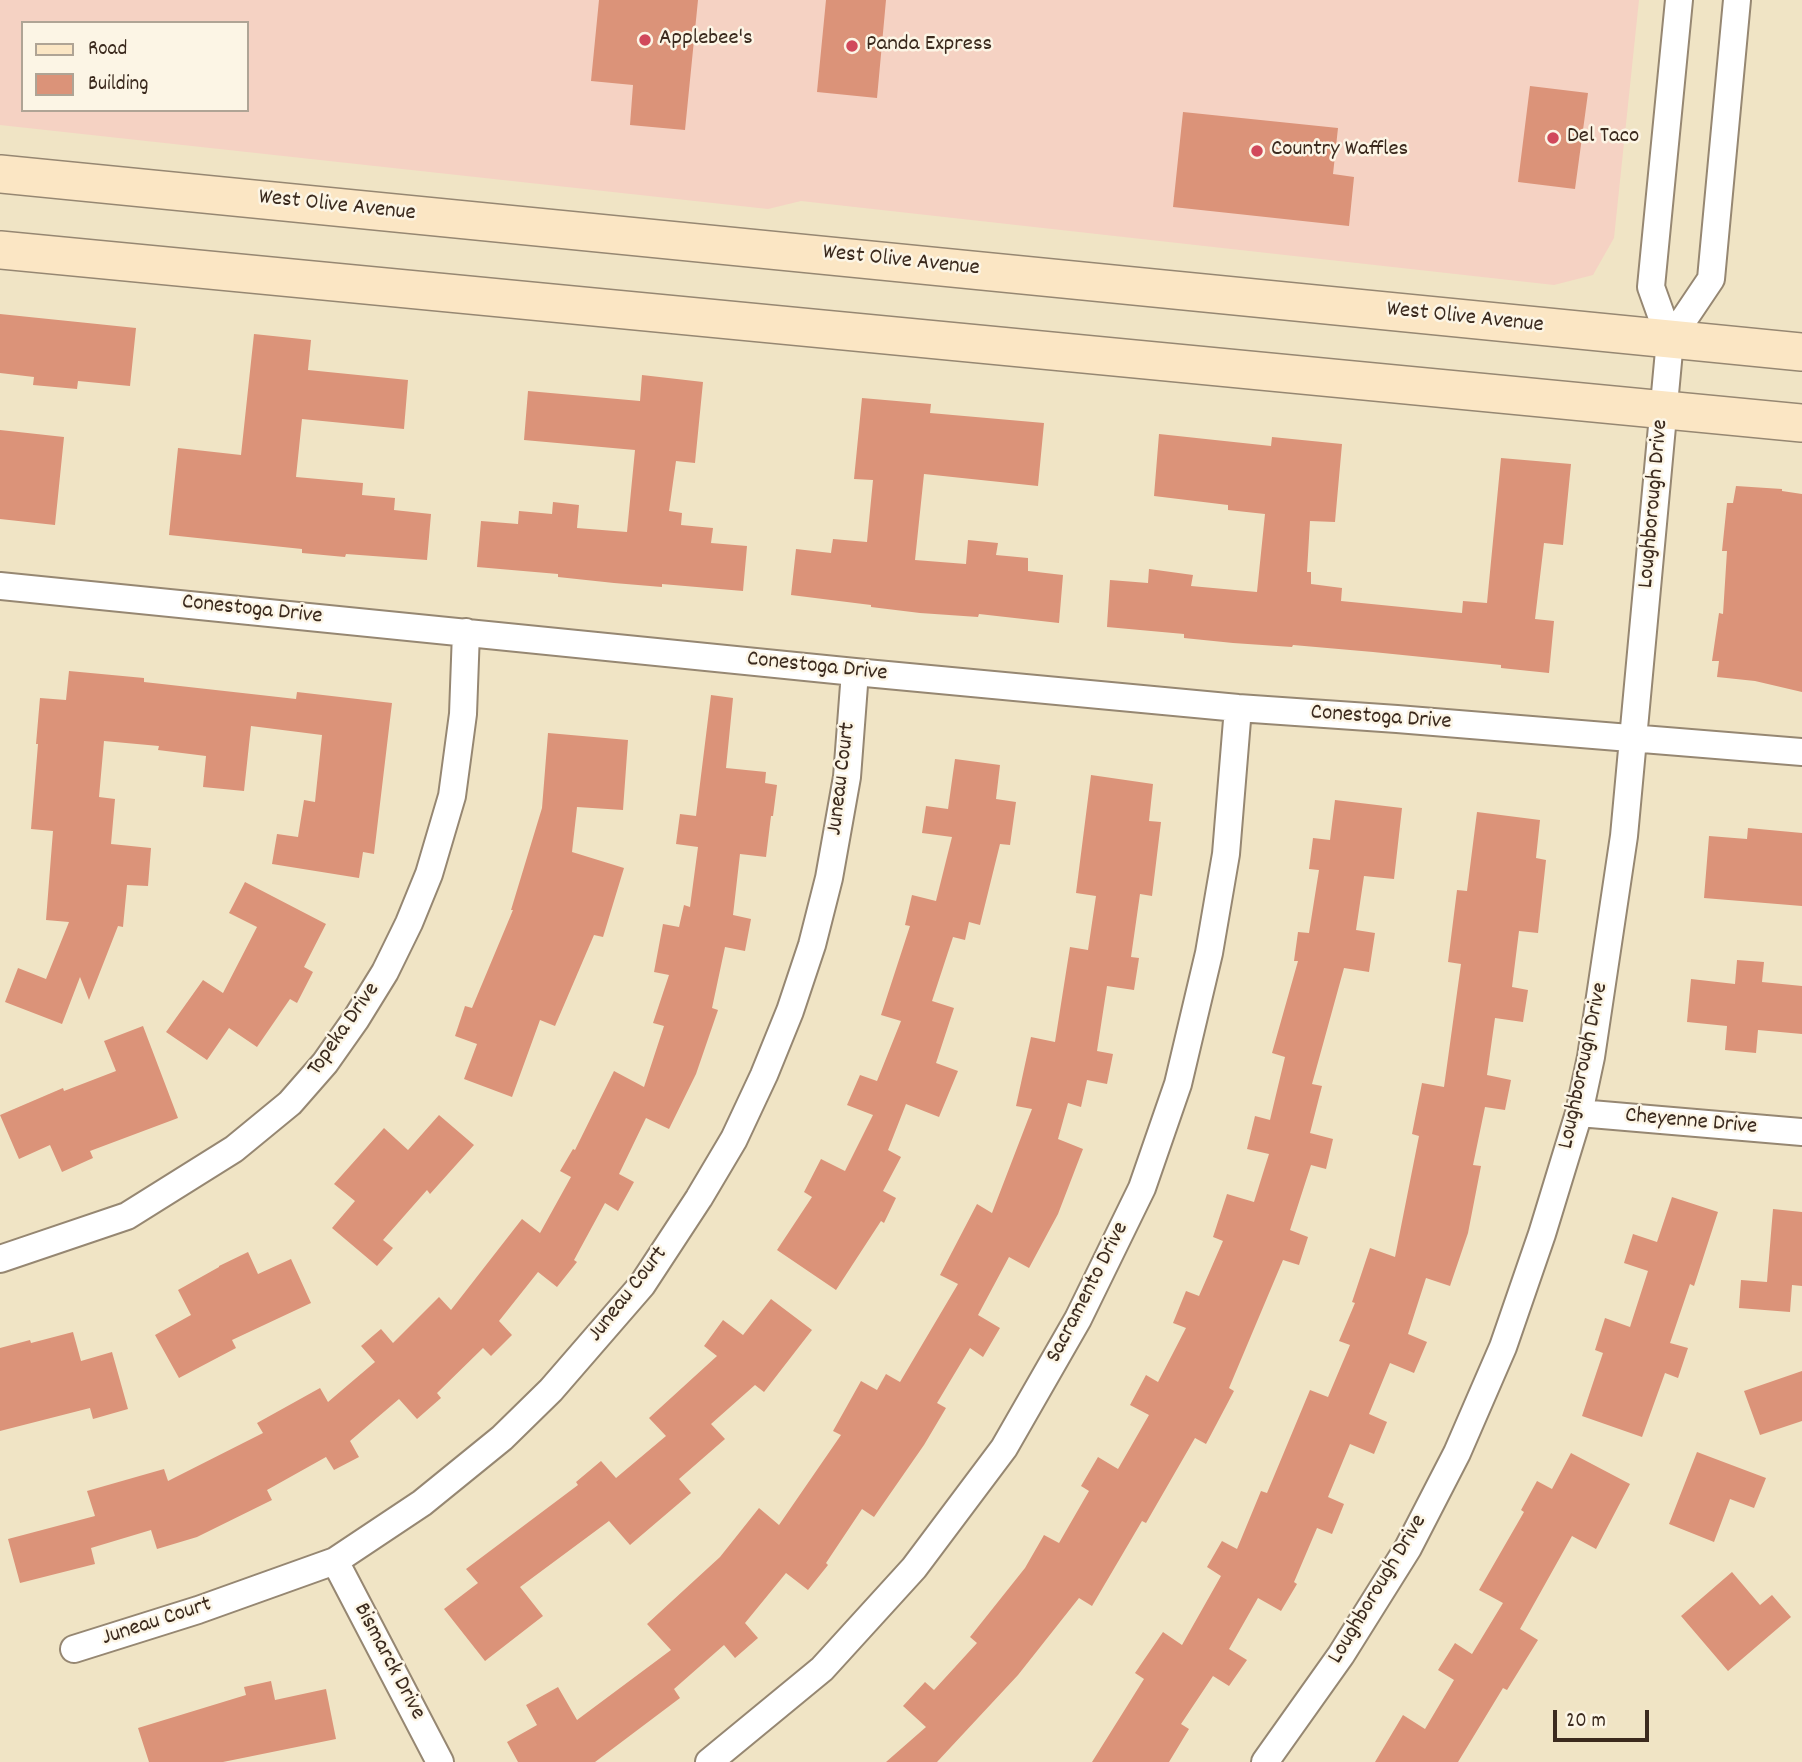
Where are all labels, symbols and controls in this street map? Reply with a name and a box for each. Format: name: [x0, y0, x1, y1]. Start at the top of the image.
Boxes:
legend: [21, 21, 248, 112]
place label: Applebee's: [659, 26, 753, 54]
marker: Applebee's: [637, 32, 653, 48]
place label: Panda Express: [866, 32, 992, 60]
text: Road: [88, 35, 127, 65]
marker: Panda Express: [844, 38, 860, 54]
text: Building: [88, 70, 148, 100]
place label: Del Taco: [1567, 124, 1639, 152]
marker: Del Taco: [1545, 130, 1561, 146]
place label: Country Waffles: [1271, 137, 1408, 165]
marker: Country Waffles: [1249, 143, 1265, 159]
street label: West Olive Avenue: [257, 185, 417, 229]
street label: West Olive Avenue: [821, 240, 981, 284]
street label: West Olive Avenue: [1385, 297, 1545, 341]
street label: Loughborough Drive: [1634, 419, 1676, 589]
street label: Conestoga Drive: [180, 590, 324, 632]
street label: Conestoga Drive: [745, 647, 889, 689]
street label: Conestoga Drive: [1310, 700, 1452, 738]
street label: Juneau Court: [822, 721, 864, 837]
street label: Topeka Drive: [303, 978, 387, 1082]
street label: Loughborough Drive: [1554, 980, 1616, 1152]
street label: Cheyenne Drive: [1624, 1103, 1758, 1143]
street label: Sacramento Drive: [1042, 1218, 1136, 1368]
street label: Juneau Court: [583, 1242, 675, 1348]
street label: Loughborough Drive: [1324, 1510, 1434, 1670]
street label: Juneau Court: [99, 1592, 215, 1654]
street label: Bismarck Drive: [346, 1599, 430, 1725]
scale bar: [1557, 1696, 1653, 1740]
text: 20 m: [1566, 1707, 1606, 1737]

